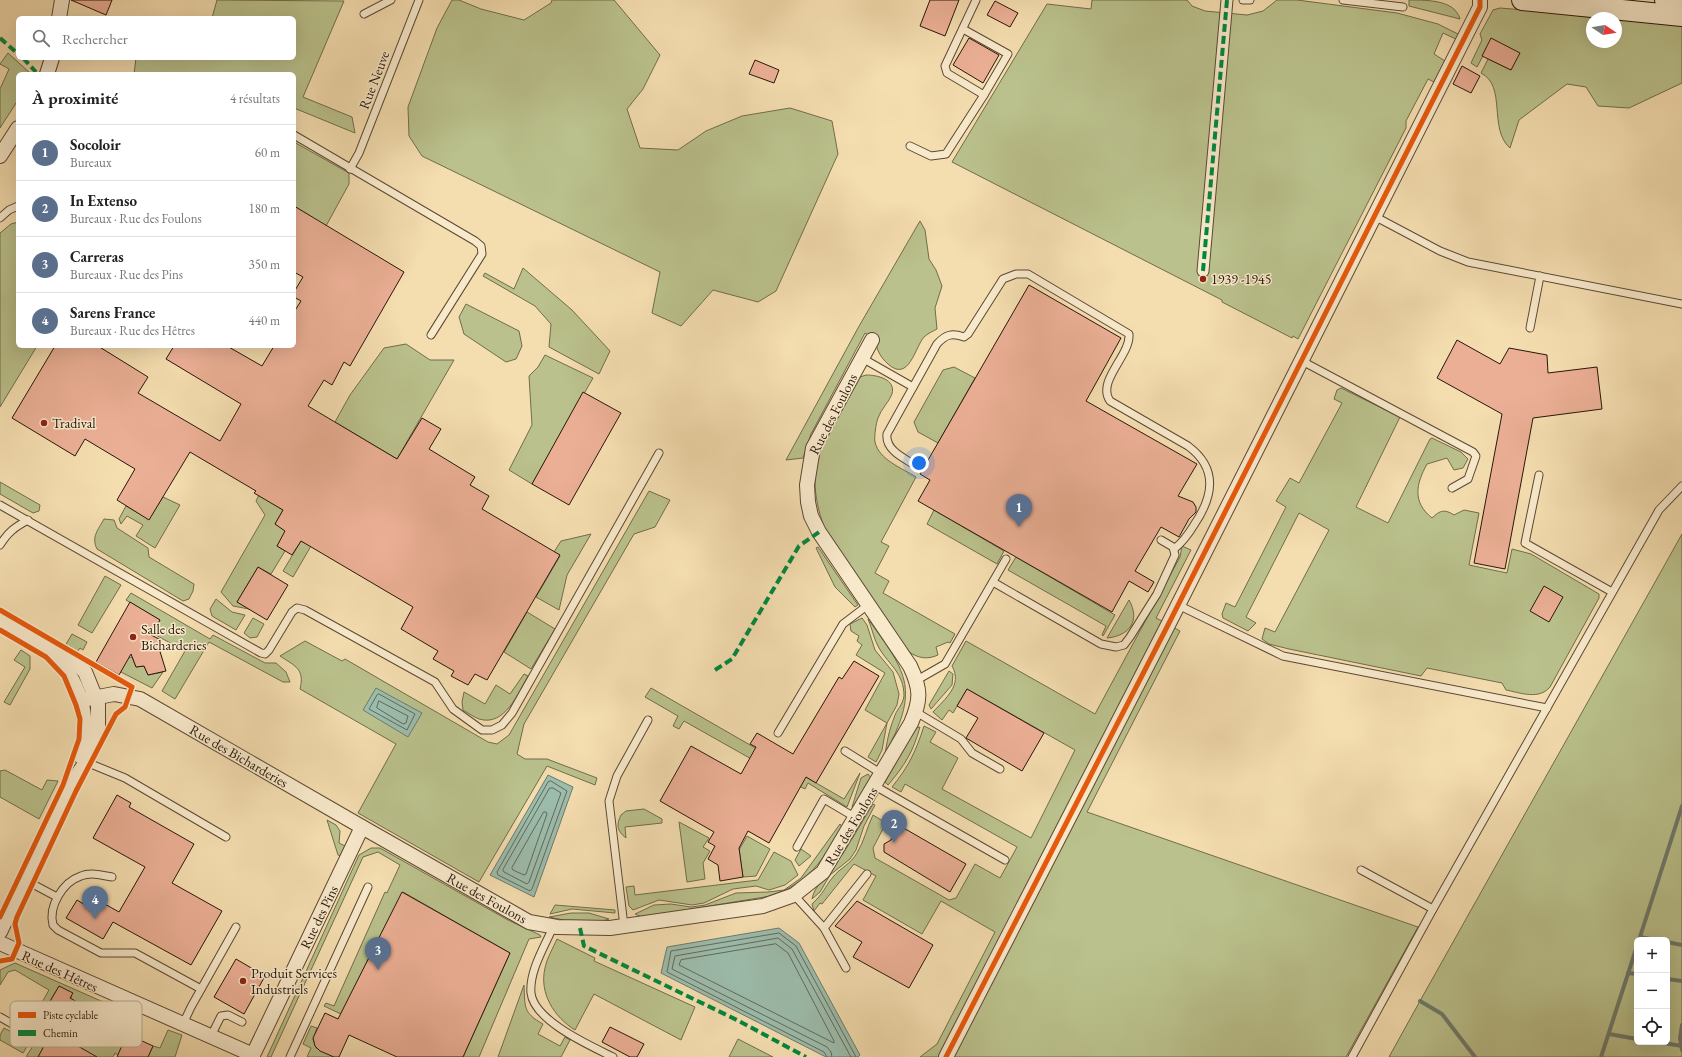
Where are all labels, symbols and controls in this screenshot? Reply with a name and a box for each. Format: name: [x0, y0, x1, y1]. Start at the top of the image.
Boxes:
north arrow: [1586, 12, 1622, 48]
search box: [16, 16, 296, 60]
icon: search: [30, 27, 52, 49]
text: Rechercher: [62, 29, 128, 48]
street label: Rue Neuve: [355, 48, 393, 112]
text: À proximité: [32, 87, 118, 109]
text: 4 résultats: [230, 90, 280, 107]
text: Socoloir: [70, 135, 121, 154]
text: 1: [42, 144, 48, 161]
text: 60 m: [255, 144, 280, 161]
text: Bureaux: [70, 154, 112, 171]
text: In Extenso: [70, 191, 137, 210]
text: 2: [42, 200, 48, 217]
text: 180 m: [249, 200, 280, 217]
text: Bureaux · Rue des Foulons: [70, 210, 202, 227]
text: Carreras: [70, 247, 124, 266]
text: 3: [42, 256, 48, 273]
text: 350 m: [249, 256, 280, 273]
text: Bureaux · Rue des Pins: [70, 266, 183, 283]
place label: 1939 -1945: [1211, 270, 1271, 288]
marker: 1939 -1945: [1198, 274, 1208, 284]
text: Sarens France: [70, 303, 155, 322]
text: 4: [42, 312, 48, 329]
text: 440 m: [249, 312, 280, 329]
text: Bureaux · Rue des Hêtres: [70, 322, 195, 339]
street label: Rue des Foulons: [805, 370, 861, 458]
place label: Tradival: [52, 414, 96, 432]
marker: Tradival: [39, 418, 49, 428]
your location: [909, 453, 929, 473]
pin: 1: [1006, 494, 1032, 527]
place label: Salle des Bicharderies: [141, 620, 207, 654]
marker: Salle des Bicharderies: [128, 632, 138, 642]
street label: Rue des Bicharderies: [186, 720, 292, 792]
street label: Rue des Foulons: [820, 783, 882, 869]
pin: 2: [881, 810, 907, 843]
street label: Rue des Foulons: [444, 869, 531, 928]
street label: Rue des Pins: [296, 882, 342, 952]
pin: 4: [82, 886, 108, 919]
pin: 3: [365, 937, 391, 970]
map controls: [1634, 937, 1670, 1045]
button: +: [1634, 937, 1670, 973]
street label: Rue des Hêtres: [19, 946, 101, 996]
place label: Produit Services Industriels: [251, 964, 338, 998]
button: −: [1634, 973, 1670, 1009]
marker: Produit Services Industriels: [238, 976, 248, 986]
legend: [10, 1001, 142, 1047]
text: Piste cyclable: [43, 1008, 99, 1022]
button: locate: [1634, 1009, 1670, 1045]
text: Chemin: [43, 1026, 78, 1040]

